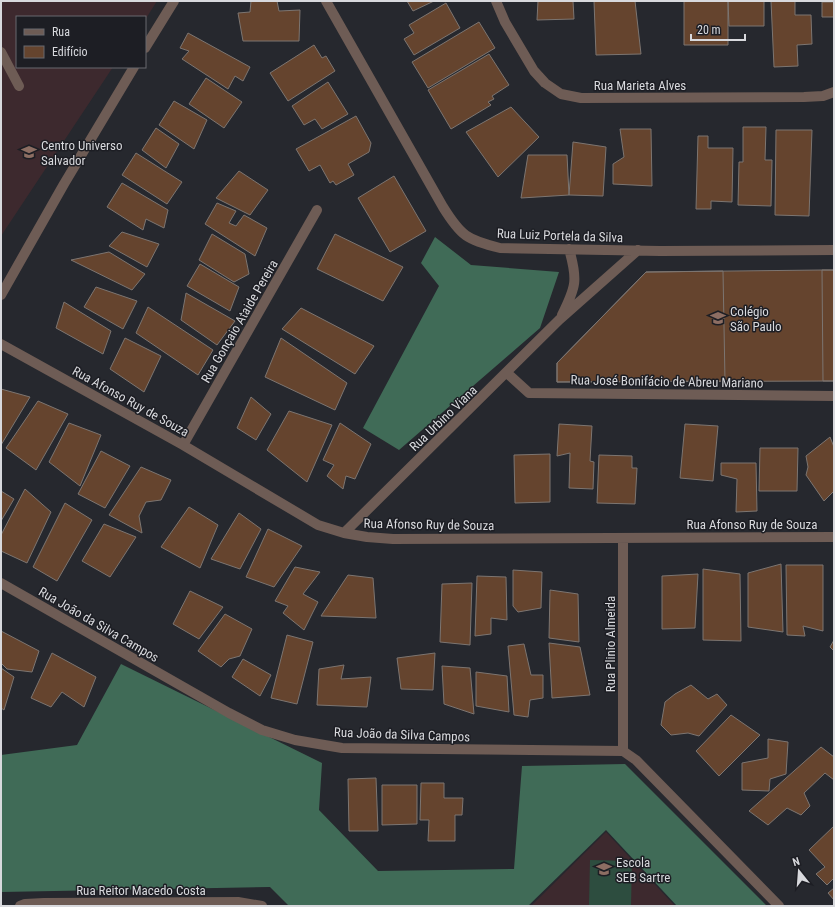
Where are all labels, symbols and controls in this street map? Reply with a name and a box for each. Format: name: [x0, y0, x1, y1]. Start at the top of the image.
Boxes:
legend: [16, 16, 146, 68]
scale bar: [691, 16, 745, 42]
text: 20 m: [697, 23, 721, 37]
text: Rua: [52, 25, 70, 39]
text: Edifício: [52, 45, 88, 59]
street label: Rua Marieta Alves: [594, 78, 686, 93]
place label: Centro Universo Salvador: [41, 138, 123, 168]
school or university icon: Centro Universo Salvador: [20, 143, 38, 161]
street label: Rua Luiz Portela da Silva: [497, 226, 623, 245]
street label: Rua Gonçaio Ataide Pereira: [198, 257, 281, 385]
place label: Colégio São Paulo: [730, 304, 782, 334]
school or university icon: Colégio São Paulo: [709, 309, 727, 327]
street label: Rua Afonso Ruy de Souza: [70, 363, 192, 440]
street label: Rua José Bonifácio de Abreu Mariano: [571, 372, 763, 391]
street label: Rua Urbino Viana: [407, 382, 480, 454]
street label: Rua Afonso Ruy de Souza: [363, 516, 495, 533]
street label: Rua Afonso Ruy de Souza: [687, 517, 817, 532]
street label: Rua João da Silva Campos: [36, 584, 162, 665]
street label: Rua Plinio Almeida: [603, 596, 618, 692]
street label: Rua João da Silva Campos: [334, 725, 470, 744]
north arrow: [779, 851, 819, 891]
place label: Escola SEB Sartre: [616, 855, 670, 885]
text: N: [791, 855, 802, 869]
school or university icon: Escola SEB Sartre: [595, 860, 613, 878]
street label: Rua Reitor Macedo Costa: [76, 883, 206, 898]

